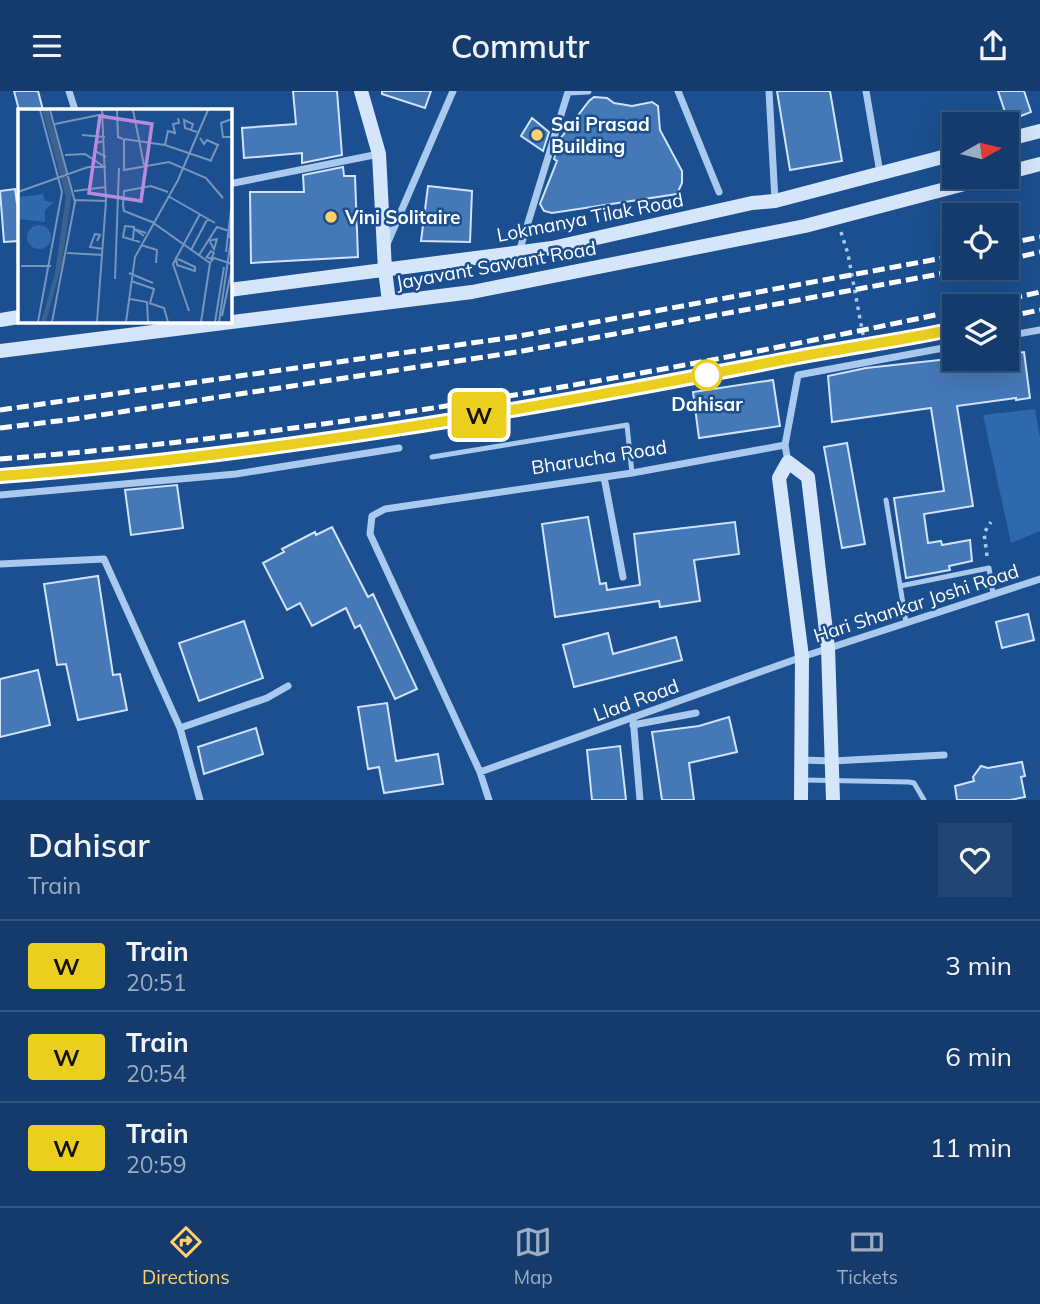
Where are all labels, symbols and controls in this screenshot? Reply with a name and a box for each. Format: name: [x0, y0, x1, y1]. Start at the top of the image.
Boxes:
text: Commutr: [451, 26, 589, 66]
icon: menu: [28, 27, 66, 65]
icon: share: [974, 27, 1012, 65]
inset map: [18, 109, 231, 322]
place label: Sai Prasad Building: [551, 112, 650, 158]
north arrow: [942, 112, 1018, 189]
map controls: [942, 112, 1019, 371]
marker: Sai Prasad Building: [529, 127, 545, 143]
street label: Lokmanya Tilak Road: [495, 187, 685, 247]
button: locate: [942, 203, 1019, 280]
place label: Vini Solitaire: [344, 205, 460, 229]
marker: Vini Solitaire: [323, 209, 339, 225]
street label: Jayavant Sawant Road: [394, 236, 598, 294]
button: layers: [942, 294, 1019, 371]
marker: Dahisar: [692, 360, 722, 390]
line badge: W: [456, 392, 502, 438]
place label: Dahisar: [671, 392, 743, 416]
text: W: [466, 400, 492, 430]
street label: Bharucha Road: [530, 434, 668, 480]
street label: Hari Shankar Joshi Road: [810, 558, 1022, 648]
street label: Llad Road: [590, 673, 682, 727]
button: heart: [938, 823, 1012, 897]
text: Dahisar: [28, 824, 150, 865]
text: Train: [28, 871, 81, 900]
text: Train: [126, 935, 189, 968]
text: 3 min: [945, 949, 1012, 982]
text: W: [53, 951, 80, 981]
text: 20:51: [126, 968, 186, 997]
text: Train: [126, 1026, 189, 1059]
text: 6 min: [945, 1040, 1012, 1073]
text: W: [53, 1042, 80, 1072]
text: 20:54: [126, 1059, 186, 1088]
text: Train: [126, 1117, 189, 1150]
text: 11 min: [930, 1131, 1012, 1164]
text: W: [53, 1133, 80, 1163]
text: 20:59: [126, 1150, 186, 1179]
tab: Directions: [142, 1223, 230, 1289]
tab: Map: [514, 1223, 553, 1289]
tab: Tickets: [837, 1223, 898, 1289]

